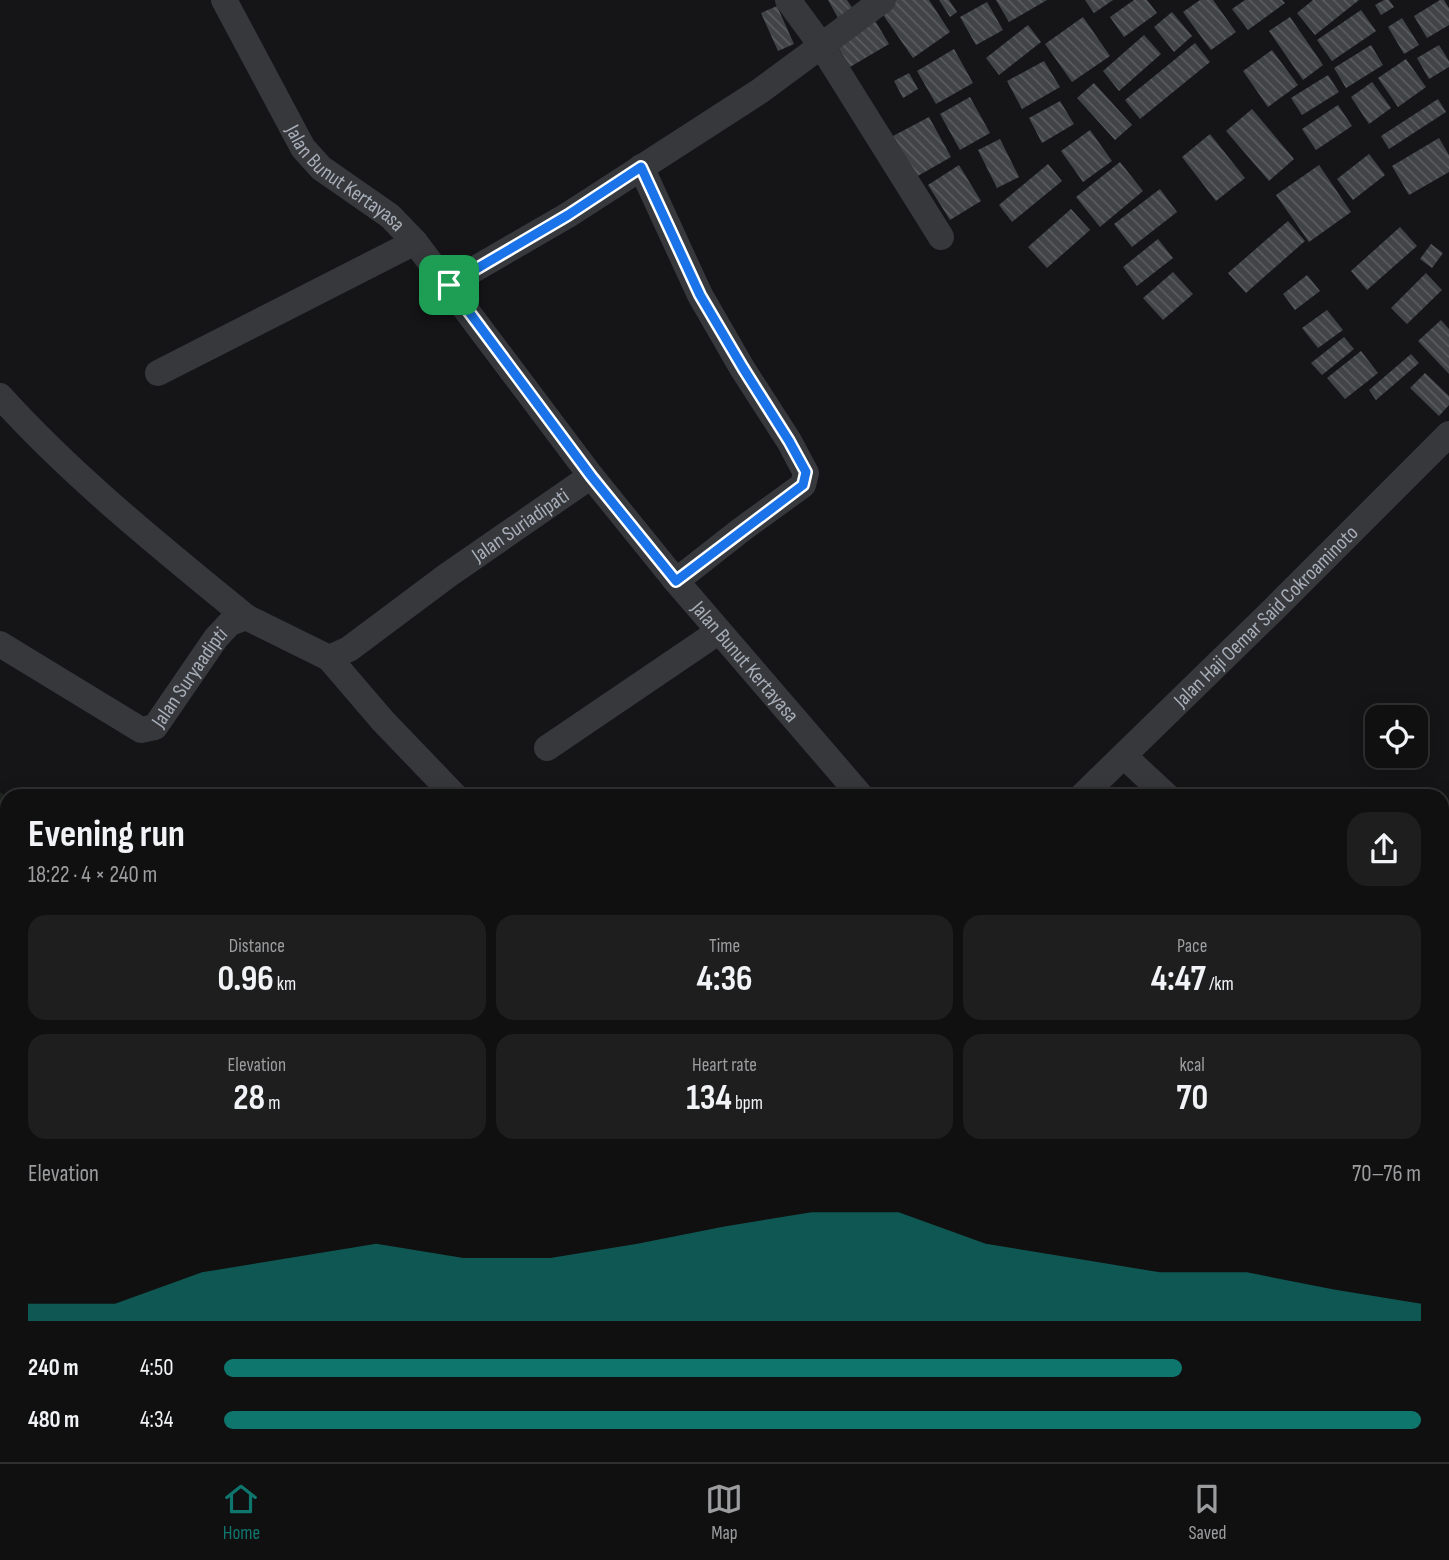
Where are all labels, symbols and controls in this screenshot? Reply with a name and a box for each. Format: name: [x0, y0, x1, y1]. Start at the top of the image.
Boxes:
street label: Jalan Bunut Kertayasa: [279, 120, 410, 237]
pin: [419, 255, 479, 315]
icon: arrive: [430, 266, 468, 304]
street label: Jalan Suriadipati: [466, 483, 574, 568]
street label: Jalan Haji Oemar Said Cokroaminoto: [1168, 520, 1363, 713]
street label: Jalan Bunut Kertayasa: [685, 595, 804, 728]
street label: Jalan Suryaadipti: [146, 622, 233, 733]
map controls: [1365, 705, 1428, 768]
button: locate: [1365, 705, 1428, 768]
text: Evening run: [28, 812, 185, 857]
button: share: [1347, 812, 1421, 886]
text: 18:22 · 4 × 240 m: [28, 861, 157, 889]
text: Distance: [229, 935, 285, 958]
text: Time: [709, 935, 740, 958]
text: Pace: [1177, 935, 1207, 958]
text: 0.96: [217, 958, 274, 1001]
text: 4:36: [696, 958, 753, 1001]
text: 4:47: [1151, 958, 1206, 1001]
text: km: [274, 973, 296, 996]
text: /km: [1206, 973, 1234, 996]
text: Elevation: [228, 1054, 286, 1077]
text: Heart rate: [692, 1054, 757, 1077]
text: kcal: [1180, 1054, 1205, 1077]
text: 28: [233, 1077, 265, 1120]
text: 134: [686, 1077, 732, 1120]
text: 70: [1176, 1077, 1208, 1120]
text: m: [265, 1092, 280, 1115]
text: bpm: [732, 1092, 763, 1115]
text: Elevation: [28, 1160, 99, 1188]
text: 70–76 m: [1352, 1160, 1421, 1188]
text: 240 m: [28, 1354, 78, 1382]
text: 4:50: [140, 1354, 173, 1382]
text: 480 m: [28, 1406, 79, 1434]
text: 4:34: [140, 1406, 173, 1434]
tab: Home: [222, 1480, 260, 1545]
tab: Map: [705, 1480, 743, 1545]
tab: Saved: [1188, 1480, 1227, 1545]

